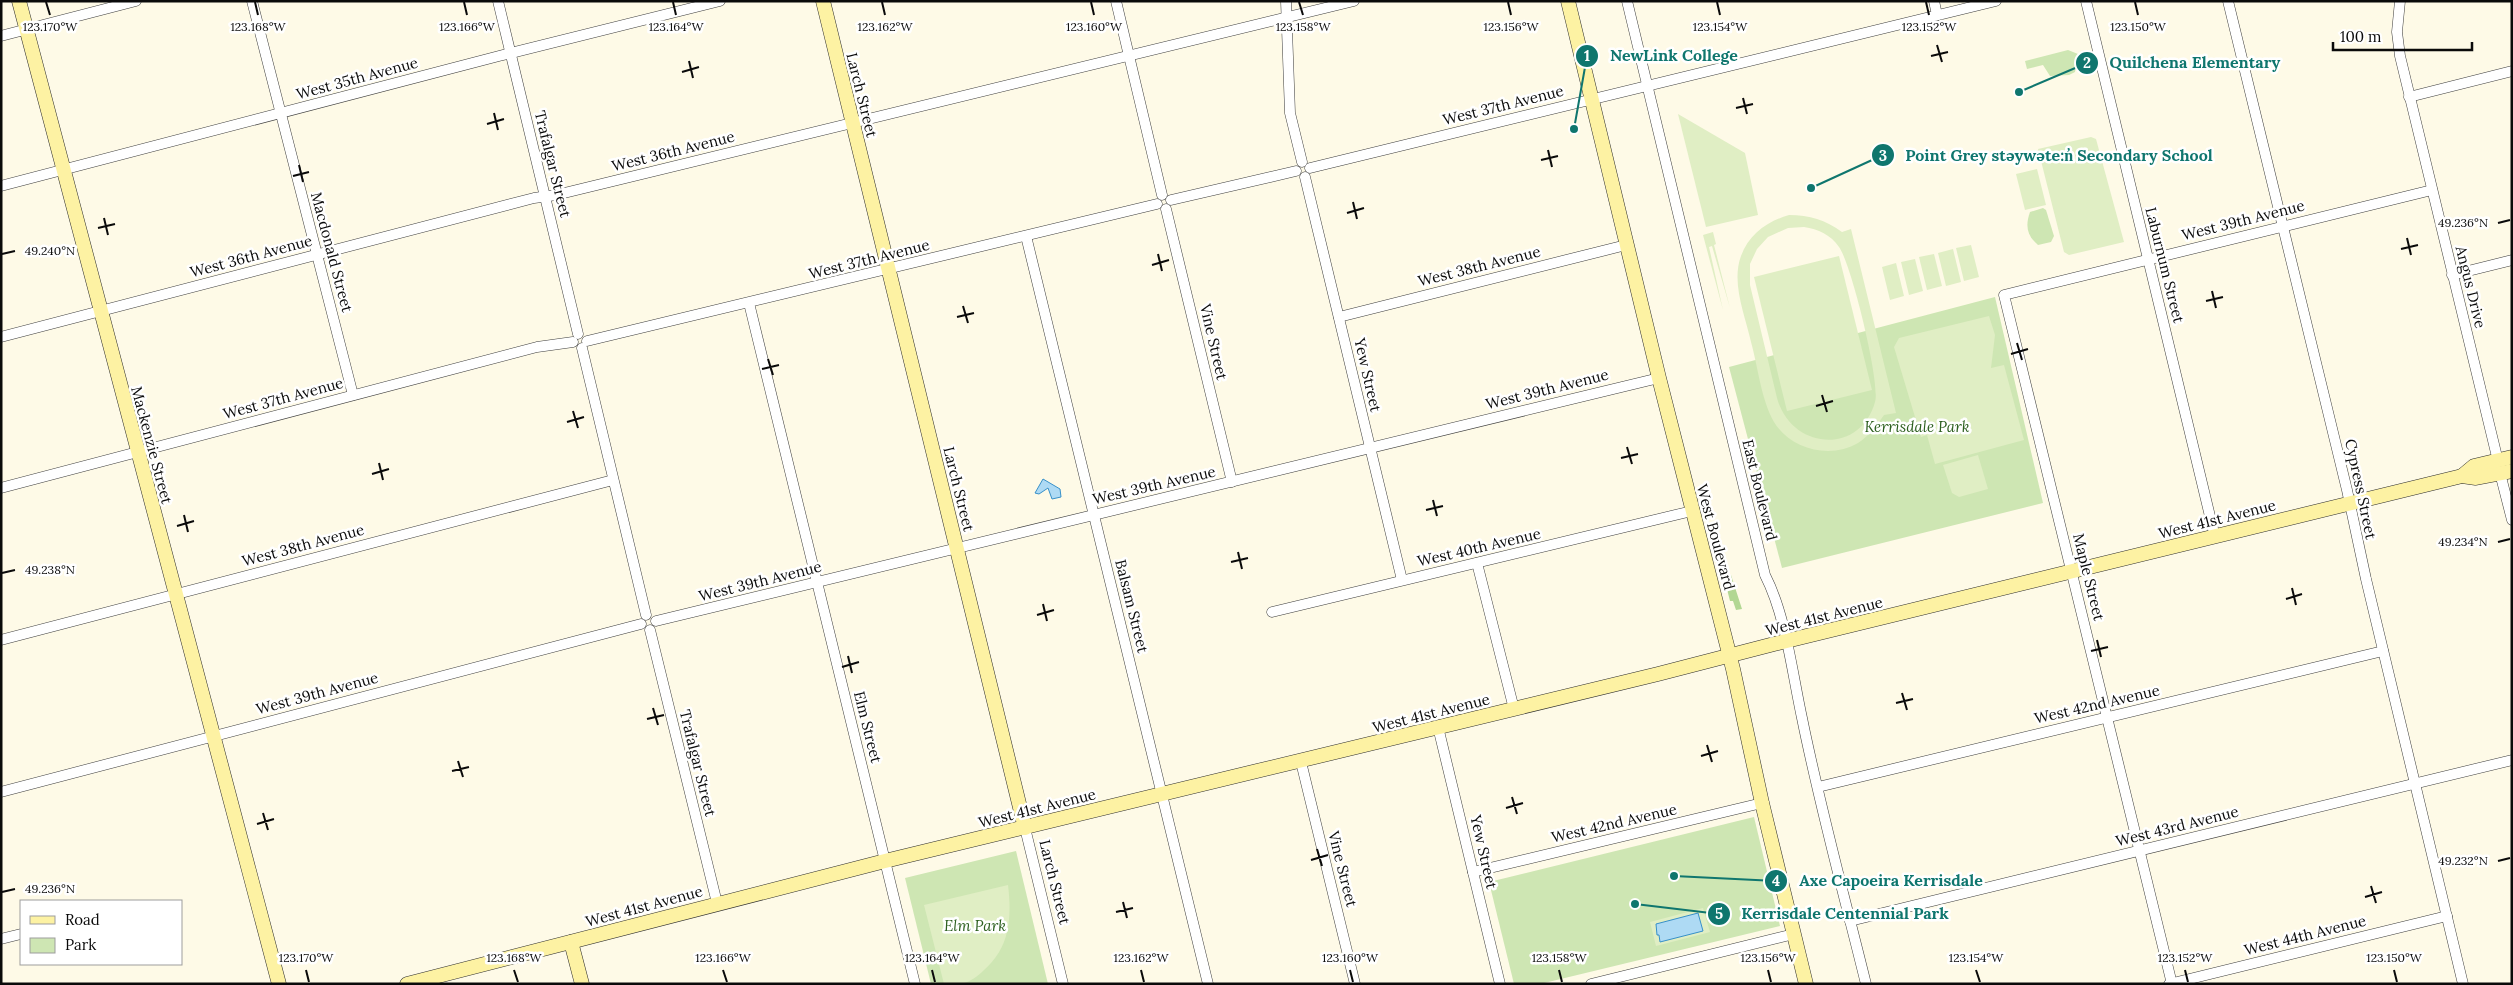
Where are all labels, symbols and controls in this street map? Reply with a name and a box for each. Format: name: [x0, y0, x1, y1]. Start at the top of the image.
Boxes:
text: 123.170°W: [23, 19, 78, 34]
text: 123.168°W: [230, 19, 287, 34]
text: 123.166°W: [439, 19, 496, 34]
text: 123.164°W: [649, 19, 704, 34]
text: 123.162°W: [858, 19, 913, 34]
text: 123.160°W: [1066, 19, 1123, 34]
text: 123.158°W: [1276, 19, 1331, 34]
text: 123.156°W: [1484, 19, 1540, 34]
text: 123.154°W: [1693, 19, 1748, 34]
text: 123.152°W: [1902, 19, 1957, 34]
text: 123.150°W: [2110, 19, 2167, 34]
scale bar: [2333, 20, 2472, 52]
text: 100 m: [2340, 27, 2381, 46]
callout: NewLink College: [1575, 40, 1748, 71]
text: NewLink College: [1610, 45, 1738, 65]
text: 1: [1584, 46, 1590, 65]
callout: Quilchena Elementary: [2075, 47, 2290, 78]
street label: Larch Street: [842, 51, 882, 139]
text: Quilchena Elementary: [2110, 52, 2281, 72]
street label: West 35th Avenue: [294, 53, 420, 103]
text: 2: [2083, 53, 2091, 72]
street label: West 37th Avenue: [1441, 81, 1565, 129]
street label: Trafalgar Street: [531, 109, 575, 220]
street label: West 36th Avenue: [610, 127, 736, 175]
callout: Point Grey stəywəte:n̓ Secondary School: [1870, 140, 2222, 171]
text: Point Grey stəywəte:n̓ Secondary School: [1905, 145, 2213, 165]
text: 3: [1879, 146, 1887, 165]
street label: Macdonald Street: [307, 190, 357, 314]
street label: West 39th Avenue: [2180, 196, 2306, 244]
street label: Laburnum Street: [2141, 205, 2189, 325]
text: 49.236°N: [2438, 215, 2488, 230]
street label: West 36th Avenue: [188, 231, 314, 281]
street label: West 37th Avenue: [807, 235, 931, 283]
street label: West 38th Avenue: [1416, 242, 1542, 290]
text: 49.240°N: [25, 243, 75, 258]
street label: Angus Drive: [2451, 243, 2490, 330]
street label: Vine Street: [1196, 301, 1232, 382]
street label: Yew Street: [1350, 335, 1386, 414]
street label: West 39th Avenue: [1484, 365, 1610, 413]
street label: West 37th Avenue: [221, 373, 345, 423]
street label: Mackenzie Street: [127, 384, 177, 506]
park label: Kerrisdale Park: [1864, 417, 1970, 436]
street label: East Boulevard: [1738, 437, 1782, 543]
street label: Cypress Street: [2341, 437, 2381, 541]
street label: Larch Street: [939, 445, 979, 533]
street label: West 39th Avenue: [1091, 462, 1217, 508]
street label: West Boulevard: [1693, 482, 1739, 592]
street label: West 41st Avenue: [2156, 495, 2278, 543]
street label: West 38th Avenue: [240, 520, 366, 570]
street label: West 40th Avenue: [1415, 524, 1543, 570]
street label: Maple Street: [2069, 531, 2109, 623]
text: 49.234°N: [2438, 534, 2488, 549]
street label: West 39th Avenue: [697, 557, 823, 605]
street label: Balsam Street: [1111, 557, 1153, 655]
text: 49.238°N: [25, 562, 75, 577]
street label: West 41st Avenue: [1763, 592, 1885, 640]
street label: West 39th Avenue: [254, 668, 380, 718]
street label: West 42nd Avenue: [2032, 680, 2162, 728]
street label: Elm Street: [850, 689, 886, 765]
street label: West 41st Avenue: [1370, 689, 1492, 737]
street label: Trafalgar Street: [676, 708, 720, 819]
street label: West 41st Avenue: [976, 784, 1098, 832]
street label: West 42nd Avenue: [1549, 799, 1679, 847]
street label: West 43rd Avenue: [2114, 802, 2240, 850]
street label: Yew Street: [1466, 812, 1502, 891]
street label: Vine Street: [1324, 828, 1362, 909]
street label: Larch Street: [1035, 838, 1075, 926]
text: 49.232°N: [2438, 853, 2488, 868]
callout: Axe Capoeira Kerrisdale: [1764, 865, 1992, 896]
text: Axe Capoeira Kerrisdale: [1799, 870, 1983, 890]
text: 4: [1772, 871, 1780, 890]
text: 49.236°N: [25, 881, 75, 896]
street label: West 41st Avenue: [583, 881, 705, 931]
callout: Kerrisdale Centennial Park: [1707, 898, 1959, 929]
legend: [20, 900, 182, 965]
text: Kerrisdale Centennial Park: [1741, 903, 1949, 923]
text: 5: [1715, 904, 1723, 923]
text: Road: [65, 910, 100, 929]
street label: West 44th Avenue: [2242, 911, 2368, 959]
park label: Elm Park: [944, 916, 1006, 935]
text: Park: [65, 935, 96, 954]
text: 123.170°W: [279, 950, 334, 965]
text: 123.168°W: [486, 950, 543, 965]
text: 123.166°W: [695, 950, 752, 965]
text: 123.164°W: [905, 950, 960, 965]
text: 123.162°W: [1114, 950, 1169, 965]
text: 123.160°W: [1322, 950, 1379, 965]
text: 123.158°W: [1532, 950, 1587, 965]
text: 123.156°W: [1741, 950, 1797, 965]
text: 123.154°W: [1949, 950, 2004, 965]
text: 123.152°W: [2158, 950, 2213, 965]
text: 123.150°W: [2366, 950, 2423, 965]

